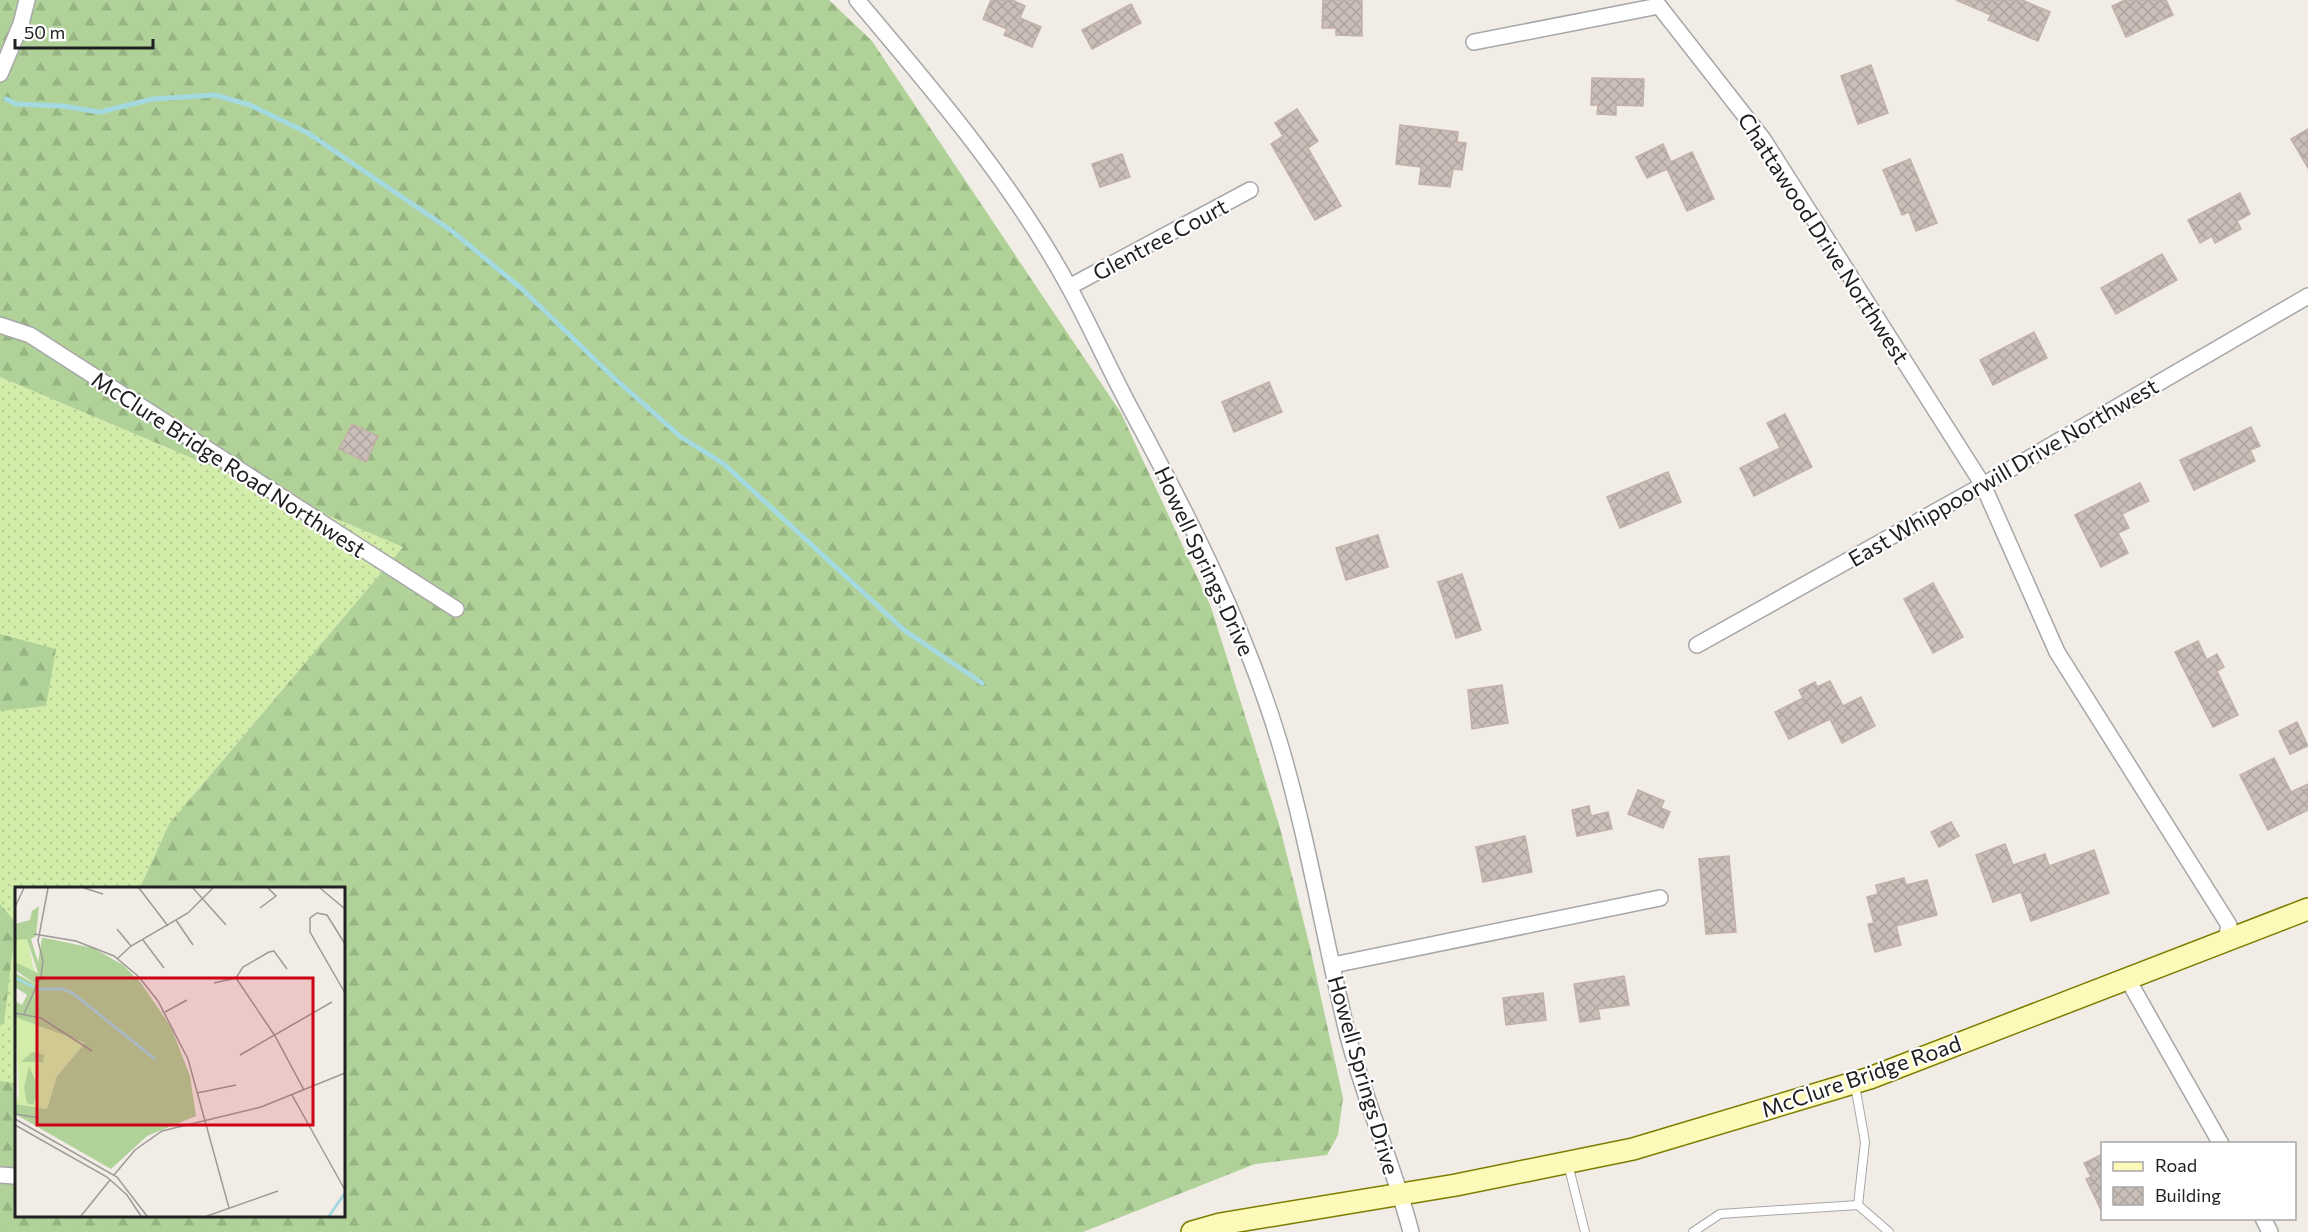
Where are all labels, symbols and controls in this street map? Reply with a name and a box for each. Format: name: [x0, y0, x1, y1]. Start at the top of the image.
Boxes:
scale bar: [15, 12, 153, 50]
text: 50 m: [24, 21, 65, 43]
street label: Chattawood Drive Northwest: [1733, 107, 1915, 369]
street label: Glentree Court: [1088, 192, 1232, 286]
street label: McClure Bridge Road Northwest: [87, 365, 371, 563]
street label: East Whippoorwill Drive Northwest: [1843, 372, 2163, 572]
street label: Howell Springs Drive: [1149, 462, 1261, 660]
inset map: [15, 887, 345, 1217]
street label: Howell Springs Drive: [1323, 972, 1405, 1178]
street label: McClure Bridge Road: [1758, 1029, 1964, 1123]
legend: [2101, 1142, 2296, 1220]
text: Road: [2155, 1154, 2197, 1176]
text: Building: [2155, 1184, 2221, 1206]

